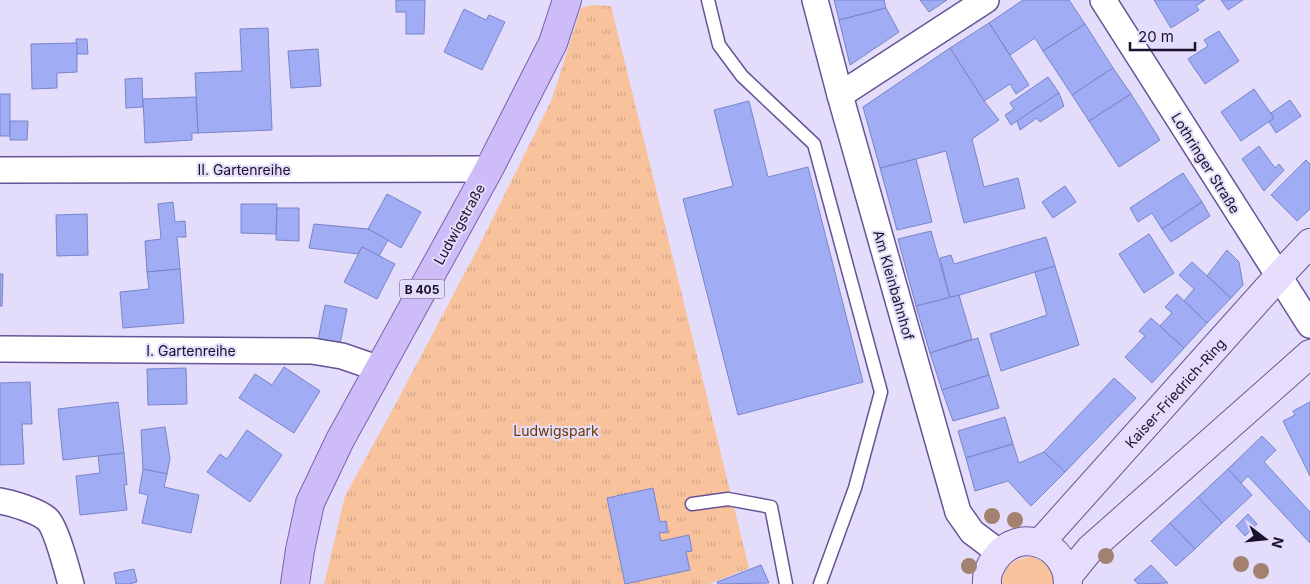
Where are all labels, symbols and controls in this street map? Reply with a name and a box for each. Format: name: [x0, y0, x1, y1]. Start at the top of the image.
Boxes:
scale bar: [1130, 20, 1195, 52]
text: 20 m: [1138, 27, 1174, 46]
street label: Lothringer Straße: [1168, 109, 1244, 217]
street label: II. Gartenreihe: [197, 161, 291, 178]
street label: Ludwigstraße: [430, 180, 488, 268]
street label: Am Kleinbahnhof: [870, 228, 918, 342]
road number: B 405: [400, 280, 444, 298]
street label: Kaiser-Friedrich-Ring: [1121, 335, 1229, 451]
street label: I. Gartenreihe: [146, 342, 236, 359]
park label: Ludwigspark: [513, 422, 599, 439]
north arrow: [1240, 514, 1290, 564]
text: N: [1268, 535, 1288, 550]

